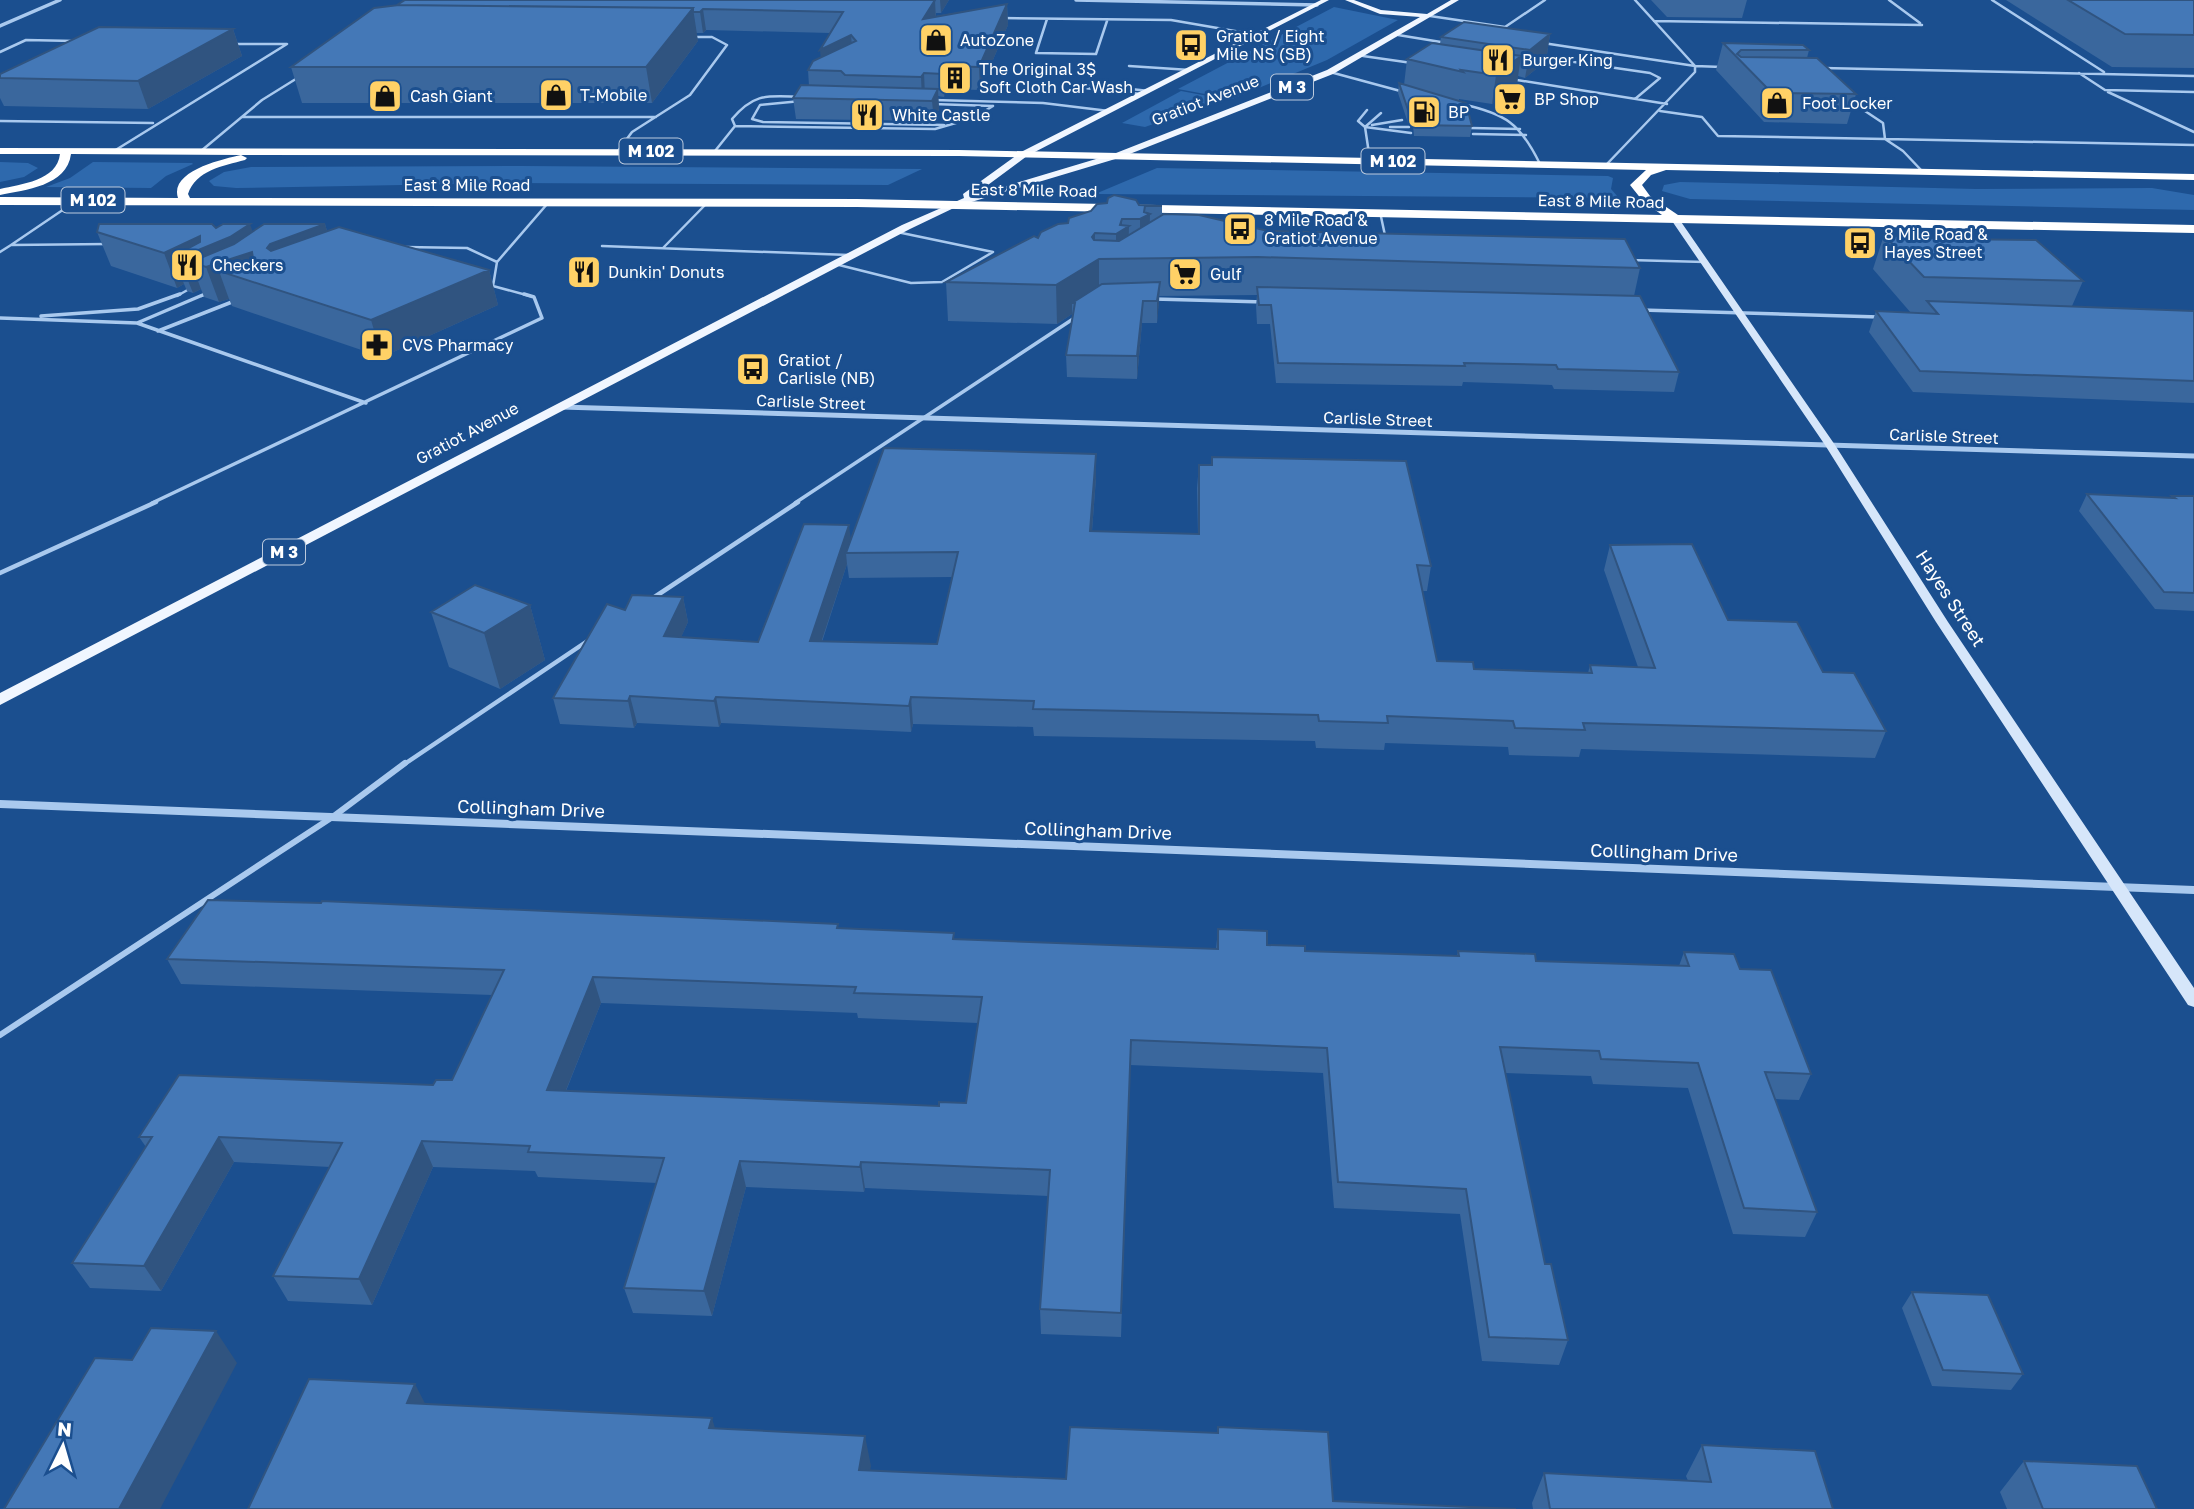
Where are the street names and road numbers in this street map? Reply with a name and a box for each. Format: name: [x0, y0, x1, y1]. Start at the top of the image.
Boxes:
street label: Gratiot Avenue: [1148, 70, 1262, 130]
road number: M 3: [1271, 74, 1313, 100]
road number: M 102: [620, 139, 682, 164]
road number: M 102: [1362, 148, 1424, 174]
street label: East 8 Mile Road: [404, 175, 530, 195]
street label: East 8 Mile Road: [970, 179, 1098, 201]
road number: M 102: [62, 188, 124, 212]
street label: East 8 Mile Road: [1537, 190, 1665, 212]
street label: Carlisle Street: [756, 390, 866, 414]
street label: Gratiot Avenue: [412, 398, 522, 468]
street label: Carlisle Street: [1323, 407, 1433, 431]
street label: Carlisle Street: [1889, 424, 1999, 448]
road number: M 3: [263, 540, 305, 565]
street label: Hayes Street: [1912, 545, 1990, 651]
street label: Collingham Drive: [457, 794, 605, 822]
street label: Collingham Drive: [1024, 816, 1172, 844]
street label: Collingham Drive: [1590, 838, 1738, 866]

